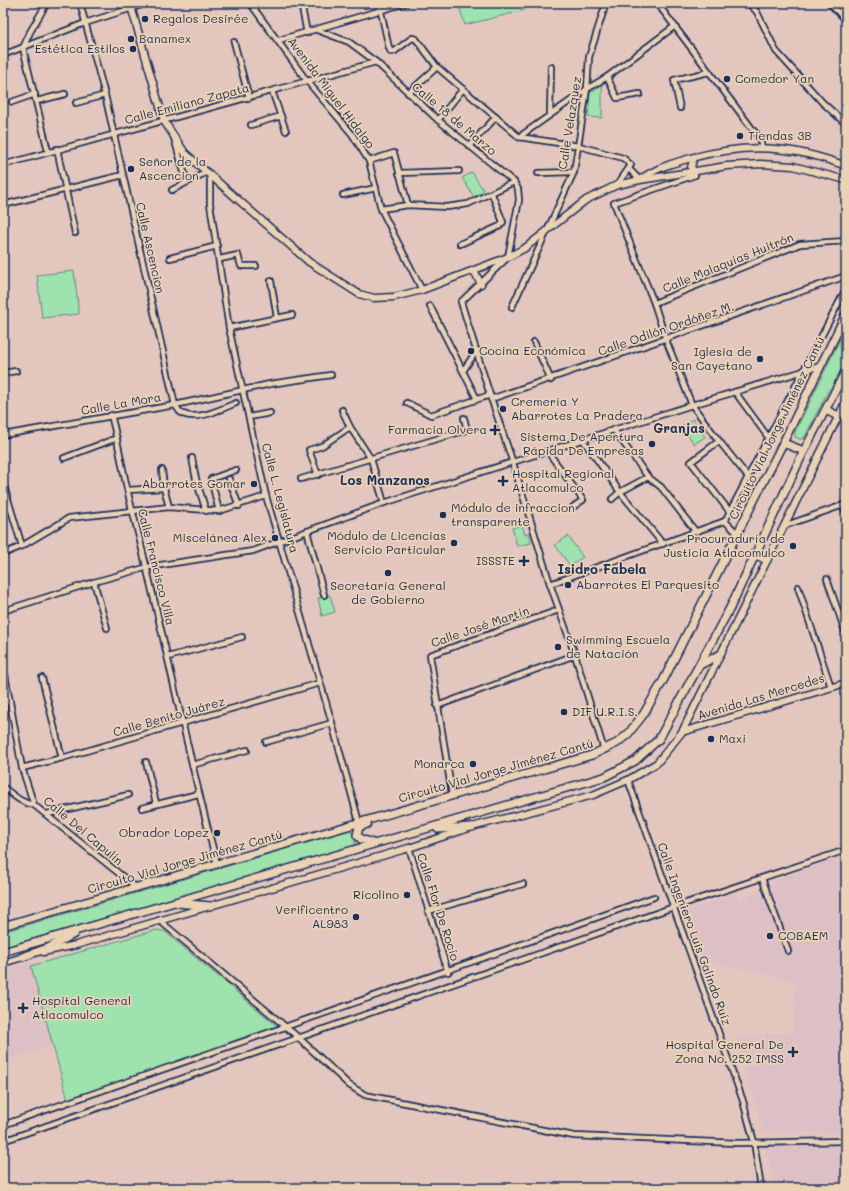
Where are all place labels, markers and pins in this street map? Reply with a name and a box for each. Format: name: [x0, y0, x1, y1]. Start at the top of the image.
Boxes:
place label: Regalos Desirée: [153, 10, 248, 26]
marker: Regalos Desirée: [140, 14, 150, 24]
place label: Banamex: [139, 30, 191, 46]
marker: Banamex: [126, 34, 136, 44]
place label: Estética Estilos: [35, 40, 125, 56]
marker: Estética Estilos: [128, 44, 138, 54]
place label: Comedor Yan: [735, 70, 814, 86]
marker: Comedor Yan: [722, 74, 732, 84]
place label: Tiendas 3B: [748, 127, 812, 143]
marker: Tiendas 3B: [735, 131, 745, 141]
place label: Señor de la Ascencion: [139, 153, 206, 183]
marker: Señor de la Ascencion: [126, 164, 136, 174]
place label: Cocina Económica: [479, 342, 586, 358]
place label: Iglesia de San Cayetano: [671, 343, 752, 373]
marker: Cocina Económica: [466, 346, 476, 356]
marker: Iglesia de San Cayetano: [755, 354, 765, 364]
place label: Cremería Y Abarrotes La Pradera: [511, 393, 643, 423]
marker: Cremería Y Abarrotes La Pradera: [498, 404, 508, 414]
place label: Farmacia Olvera: [388, 421, 487, 437]
marker: Farmacia Olvera: [490, 425, 500, 435]
place label: Sistema De Apertura Rápida De Empresas: [520, 428, 644, 458]
marker: Sistema De Apertura Rápida De Empresas: [647, 439, 657, 449]
place label: Hospital Regional Atlacomulco: [512, 465, 614, 495]
place label: Abarrotes Gomar: [142, 475, 246, 491]
marker: Hospital Regional Atlacomulco: [497, 475, 509, 487]
marker: Abarrotes Gomar: [249, 479, 259, 489]
place label: Módulo de infraccion transparente: [451, 499, 575, 529]
marker: Módulo de infraccion transparente: [438, 510, 448, 520]
place label: Módulo de Licencias Servicio Particular: [327, 527, 446, 557]
place label: Miscelánea Alex: [173, 529, 267, 545]
place label: Procuraduría de Justicia Atlacomulco: [663, 530, 785, 560]
marker: Miscelánea Alex: [270, 533, 280, 543]
marker: Módulo de Licencias Servicio Particular: [449, 538, 459, 548]
marker: Procuraduría de Justicia Atlacomulco: [788, 541, 798, 551]
place label: ISSSTE: [476, 552, 515, 568]
marker: ISSSTE: [518, 555, 530, 567]
marker: Secretaría General de Gobierno: [383, 568, 393, 578]
place label: Abarrotes El Parquesito: [576, 576, 719, 592]
place label: Secretaría General de Gobierno: [330, 577, 446, 607]
marker: Abarrotes El Parquesito: [563, 580, 573, 590]
place label: Swimming Escuela de Natación: [566, 631, 670, 661]
marker: Swimming Escuela de Natación: [553, 642, 563, 652]
place label: DIF U.R.I.S.: [572, 703, 638, 719]
marker: DIF U.R.I.S.: [559, 707, 569, 717]
place label: Maxi: [719, 730, 746, 746]
marker: Maxi: [706, 734, 716, 744]
place label: Monarca: [414, 755, 465, 771]
marker: Monarca: [468, 759, 478, 769]
place label: Obrador Lopez: [119, 824, 209, 840]
marker: Obrador Lopez: [212, 828, 222, 838]
place label: Ricolino: [353, 886, 399, 902]
marker: Ricolino: [402, 890, 412, 900]
place label: Verificentro AL983: [275, 901, 348, 931]
marker: Verificentro AL983: [351, 912, 361, 922]
place label: COBAEM: [778, 927, 828, 943]
marker: COBAEM: [765, 931, 775, 941]
place label: Hospital General Atlacomulco: [32, 992, 131, 1022]
marker: Hospital General Atlacomulco: [17, 1002, 29, 1014]
place label: Hospital General De Zona No. 252 IMSS: [665, 1036, 784, 1066]
marker: Hospital General De Zona No. 252 IMSS: [787, 1046, 799, 1058]

